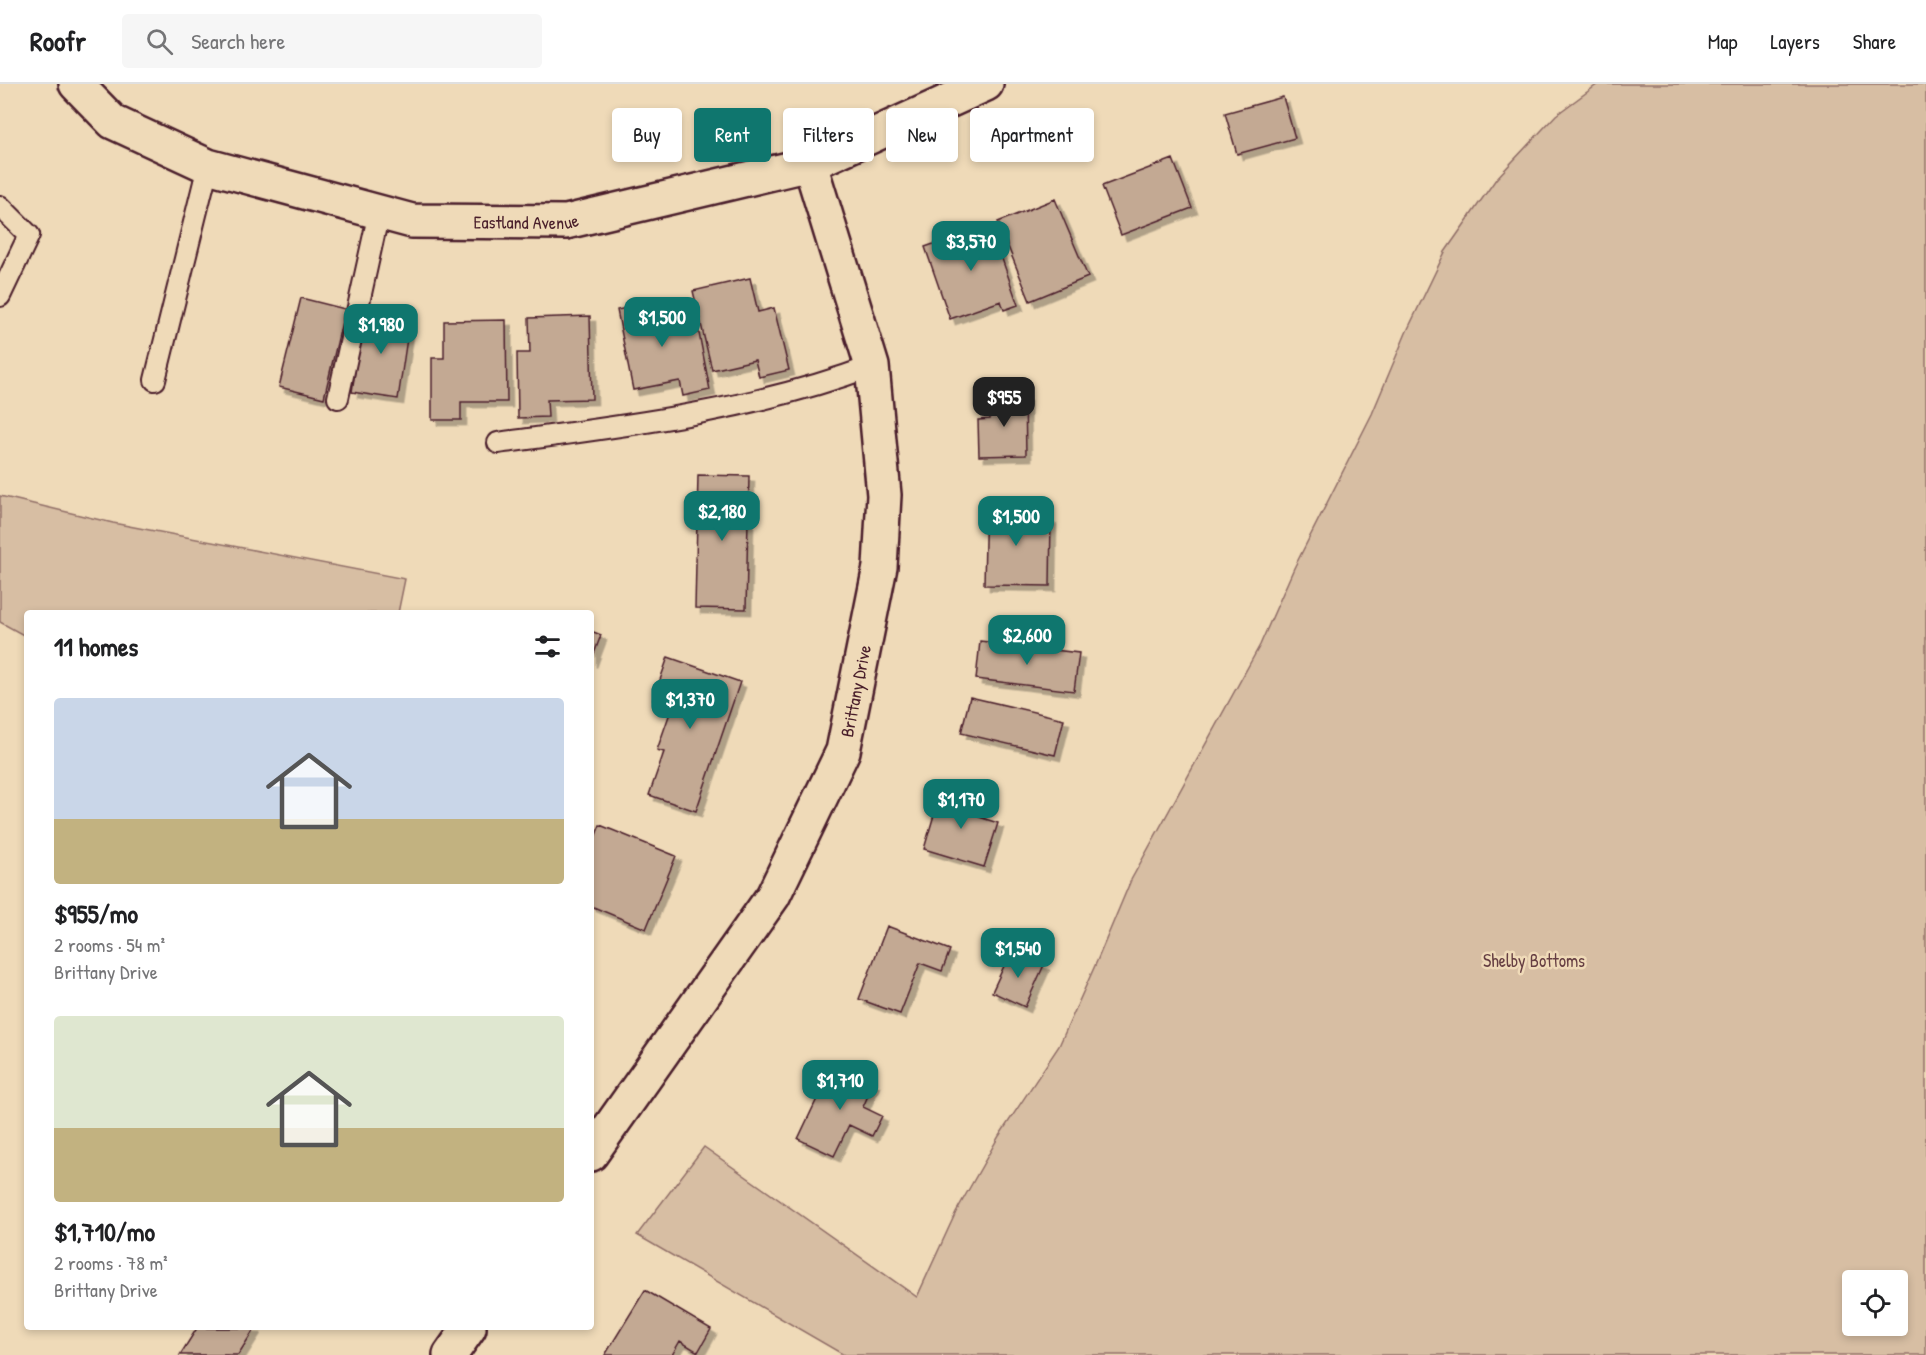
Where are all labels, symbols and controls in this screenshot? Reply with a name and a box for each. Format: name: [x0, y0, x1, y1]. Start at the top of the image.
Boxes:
search box: [122, 14, 542, 68]
text: Roofr: [30, 22, 86, 60]
icon: search: [143, 25, 176, 58]
text: Search here: [191, 26, 285, 56]
text: Map: [1708, 27, 1737, 56]
text: Layers: [1770, 27, 1820, 56]
text: Share: [1853, 27, 1896, 56]
chip: Buy: [612, 108, 682, 162]
chip: Rent: [694, 108, 771, 162]
chip: Filters: [783, 108, 874, 162]
chip: New: [886, 108, 958, 162]
chip: Apartment: [970, 108, 1094, 162]
street label: Eastland Avenue: [473, 207, 581, 235]
pin: $3,570: [922, 221, 1020, 272]
text: $3,570: [946, 227, 996, 254]
pin: $1,500: [613, 297, 711, 348]
text: $1,500: [638, 303, 686, 330]
pin: $1,980: [332, 304, 430, 355]
text: $1,980: [358, 310, 404, 337]
pin: $955: [968, 377, 1040, 428]
text: $955: [987, 383, 1021, 410]
pin: $2,180: [673, 491, 771, 542]
pin: $1,500: [967, 496, 1065, 547]
text: $2,180: [698, 497, 746, 524]
text: $1,500: [992, 502, 1040, 529]
pin: $2,600: [978, 615, 1076, 666]
text: $2,600: [1002, 621, 1052, 648]
text: 11 homes: [54, 629, 138, 664]
icon: filters: [531, 630, 564, 663]
street label: Brittany Drive: [834, 643, 877, 739]
pin: $1,370: [641, 679, 739, 730]
text: $1,370: [665, 685, 715, 712]
icon: home: [255, 737, 363, 845]
pin: $1,170: [912, 779, 1010, 830]
text: $1,170: [937, 785, 985, 812]
text: $955/mo: [54, 896, 138, 931]
pin: $1,540: [969, 928, 1067, 979]
text: 2 rooms · 54 m²: [54, 931, 165, 958]
text: $1,540: [995, 934, 1041, 961]
park label: Shelby Bottoms: [1483, 948, 1585, 973]
text: Brittany Drive: [54, 958, 158, 985]
icon: home: [255, 1055, 363, 1163]
pin: $1,710: [791, 1060, 889, 1111]
text: $1,710: [816, 1066, 864, 1093]
text: $1,710/mo: [54, 1214, 155, 1249]
text: 2 rooms · 78 m²: [54, 1249, 168, 1276]
map controls: [1842, 1270, 1908, 1336]
button: locate: [1842, 1270, 1908, 1336]
text: Brittany Drive: [54, 1276, 158, 1303]

